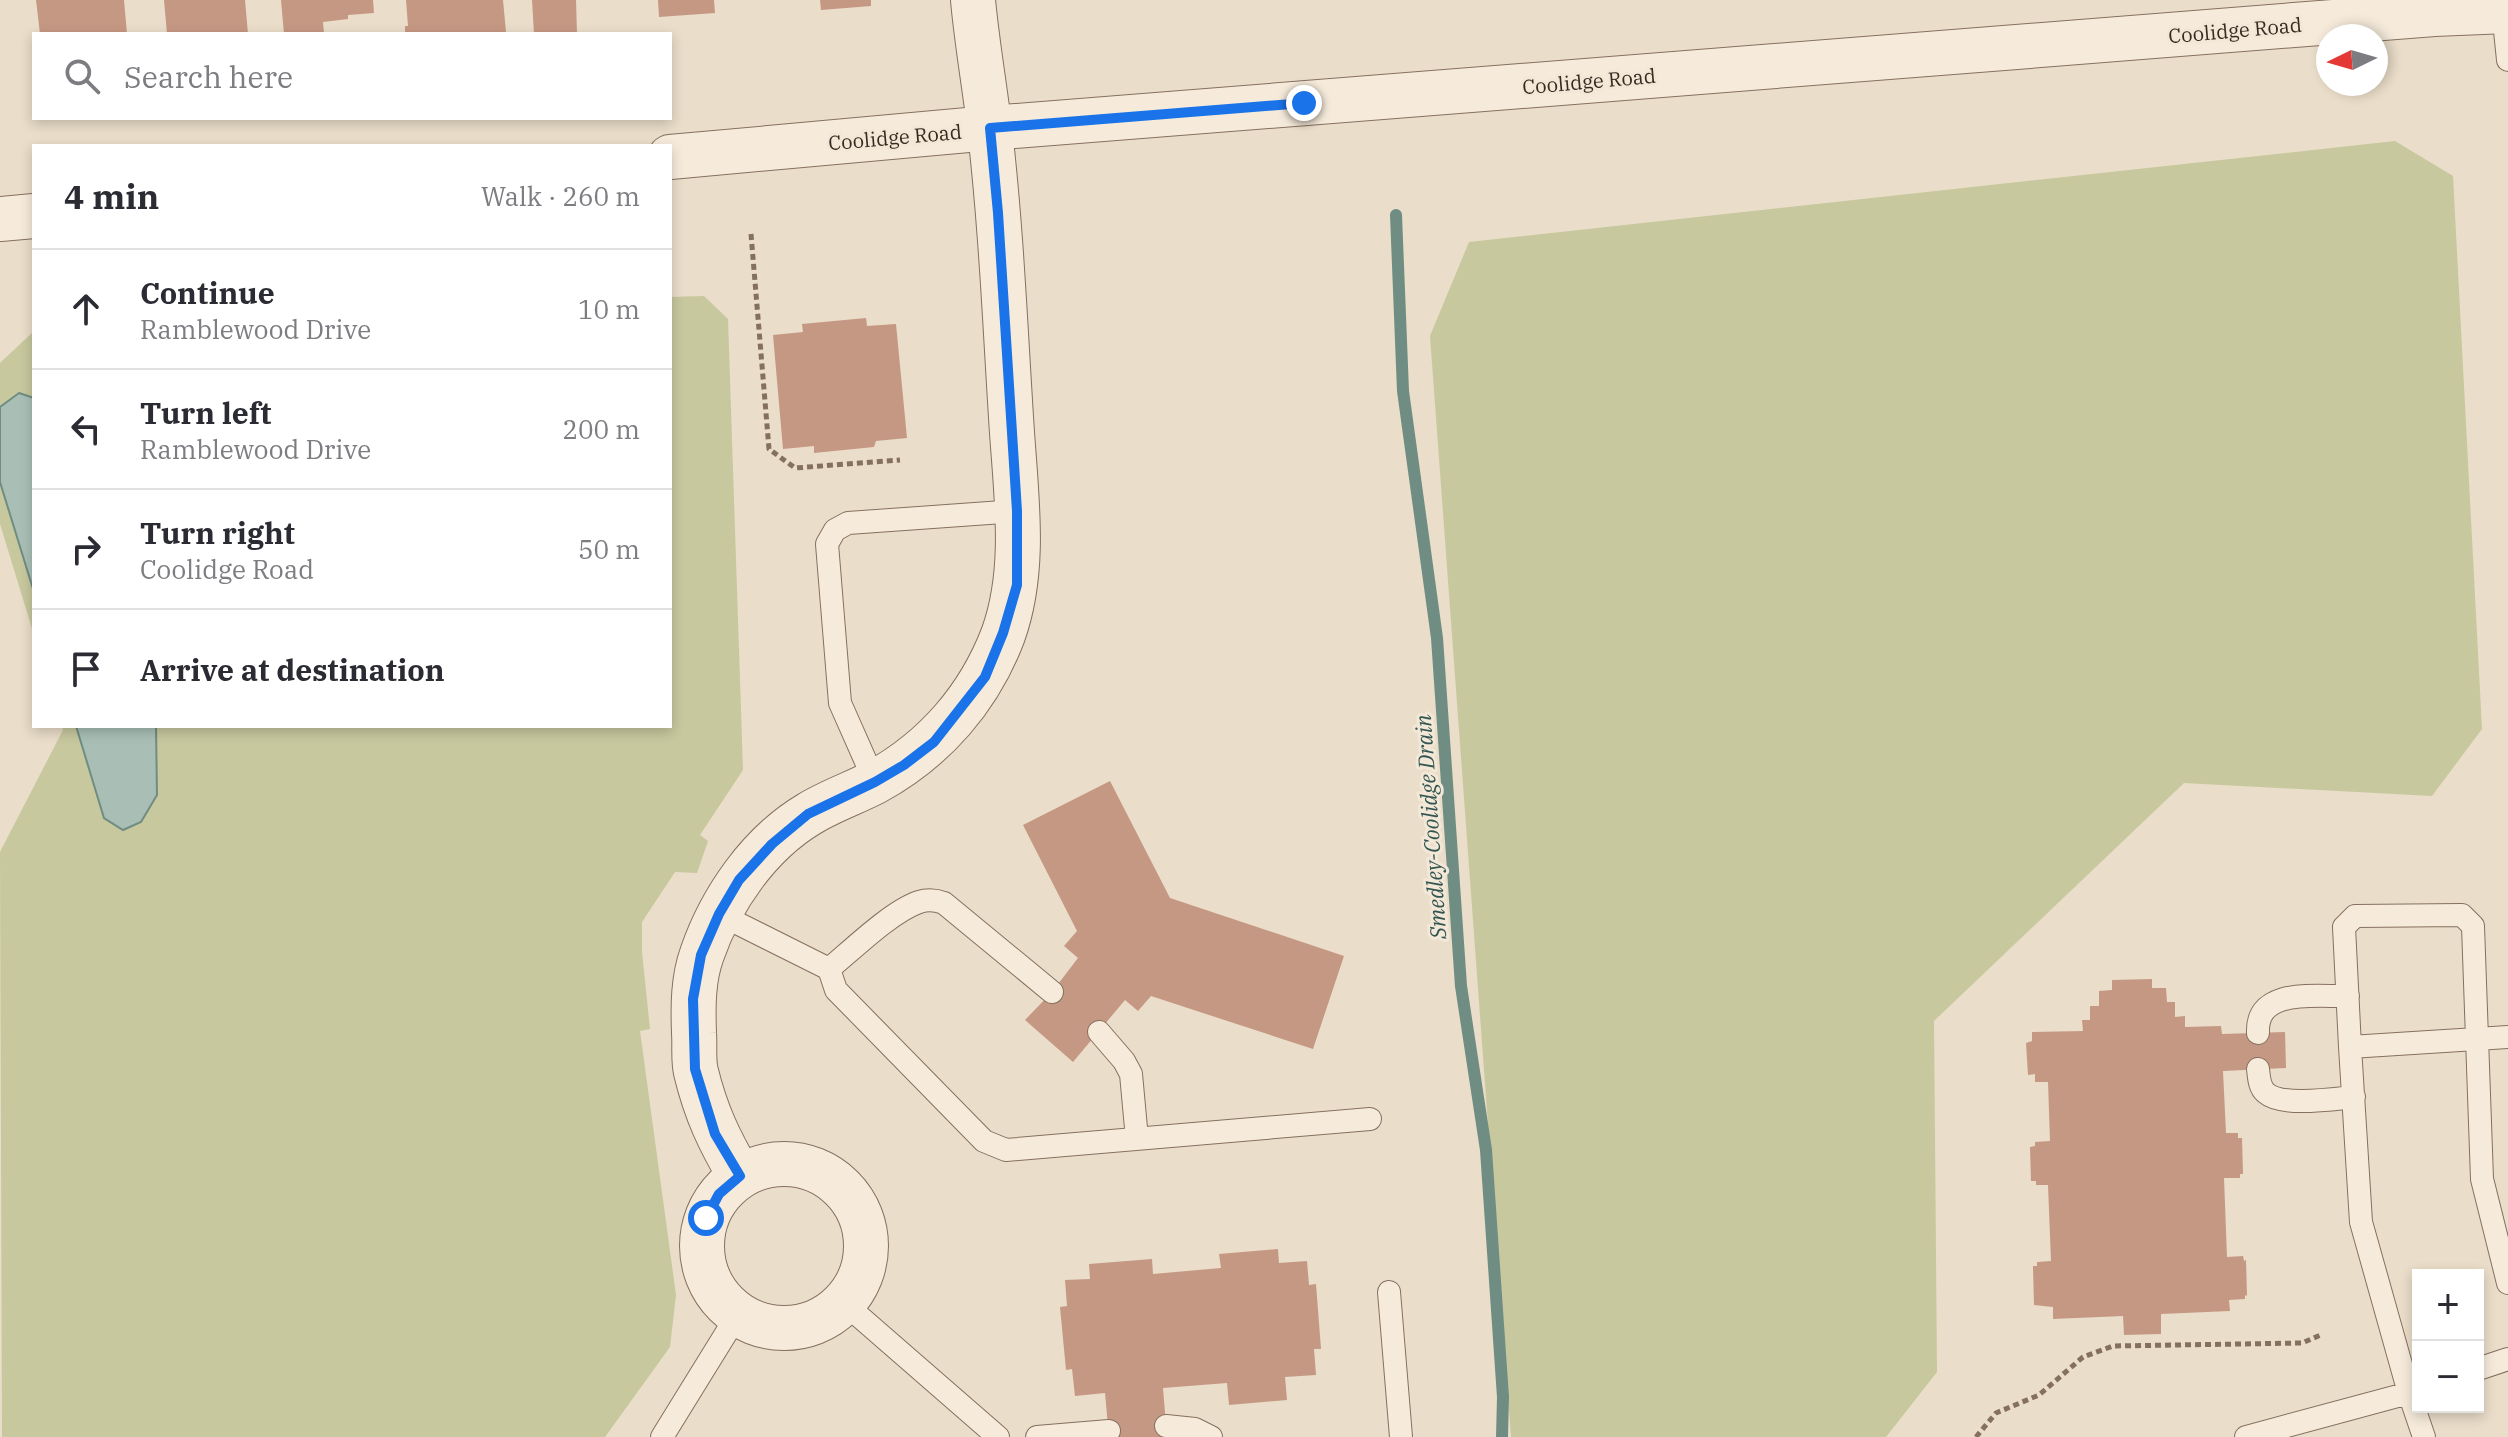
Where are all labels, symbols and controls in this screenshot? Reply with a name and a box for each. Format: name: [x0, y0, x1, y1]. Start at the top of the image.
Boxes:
street label: Coolidge Road: [2167, 11, 2303, 49]
north arrow: [2316, 24, 2388, 96]
search box: [32, 32, 672, 120]
icon: search: [60, 54, 104, 98]
text: Search here: [124, 57, 293, 96]
street label: Coolidge Road: [1521, 62, 1657, 100]
route end: [1286, 85, 1322, 121]
street label: Coolidge Road: [827, 118, 963, 156]
text: 4 min: [64, 174, 159, 218]
text: Walk · 260 m: [481, 179, 640, 213]
text: Continue: [140, 273, 275, 312]
icon: ahead: [64, 287, 108, 331]
text: 10 m: [578, 292, 640, 326]
text: Ramblewood Drive: [140, 312, 371, 346]
text: Turn left: [140, 393, 272, 432]
icon: left: [64, 407, 108, 451]
text: 200 m: [562, 412, 640, 446]
text: Ramblewood Drive: [140, 432, 371, 466]
text: Turn right: [140, 513, 295, 552]
icon: right: [64, 527, 108, 571]
text: 50 m: [578, 532, 640, 566]
text: Coolidge Road: [140, 552, 314, 586]
icon: arrive: [64, 647, 108, 691]
text: Arrive at destination: [140, 650, 445, 689]
water label: Smedley-Coolidge Drain: [1408, 713, 1452, 941]
route start: [688, 1200, 724, 1236]
map controls: [2412, 1269, 2484, 1413]
button: +: [2412, 1269, 2484, 1341]
button: −: [2412, 1341, 2484, 1413]

